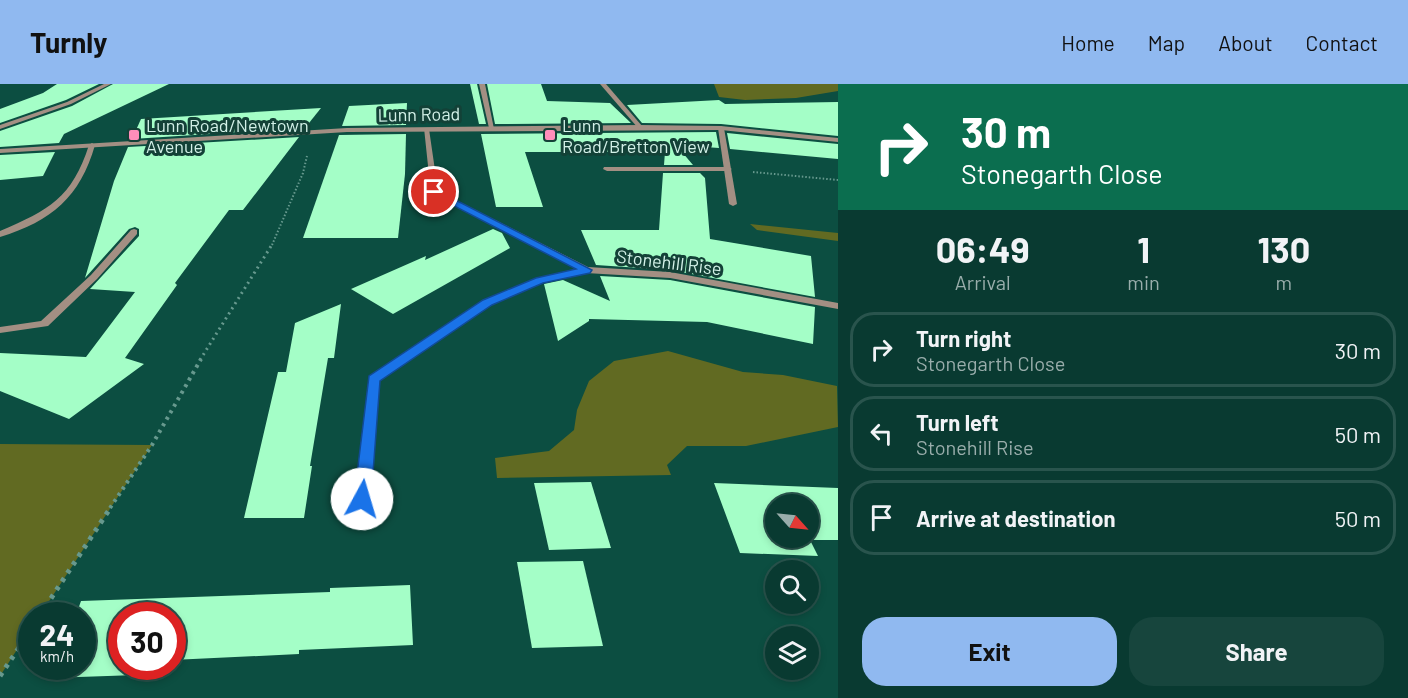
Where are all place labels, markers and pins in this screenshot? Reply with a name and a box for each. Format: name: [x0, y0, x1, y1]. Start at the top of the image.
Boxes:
place label: Lunn Road/Newtown Avenue: [146, 114, 309, 157]
place label: Lunn Road/Bretton View: [562, 114, 710, 157]
marker: Lunn Road/Newtown Avenue: [127, 128, 141, 142]
marker: Lunn Road/Bretton View: [543, 128, 557, 142]
pin: [408, 166, 459, 217]

